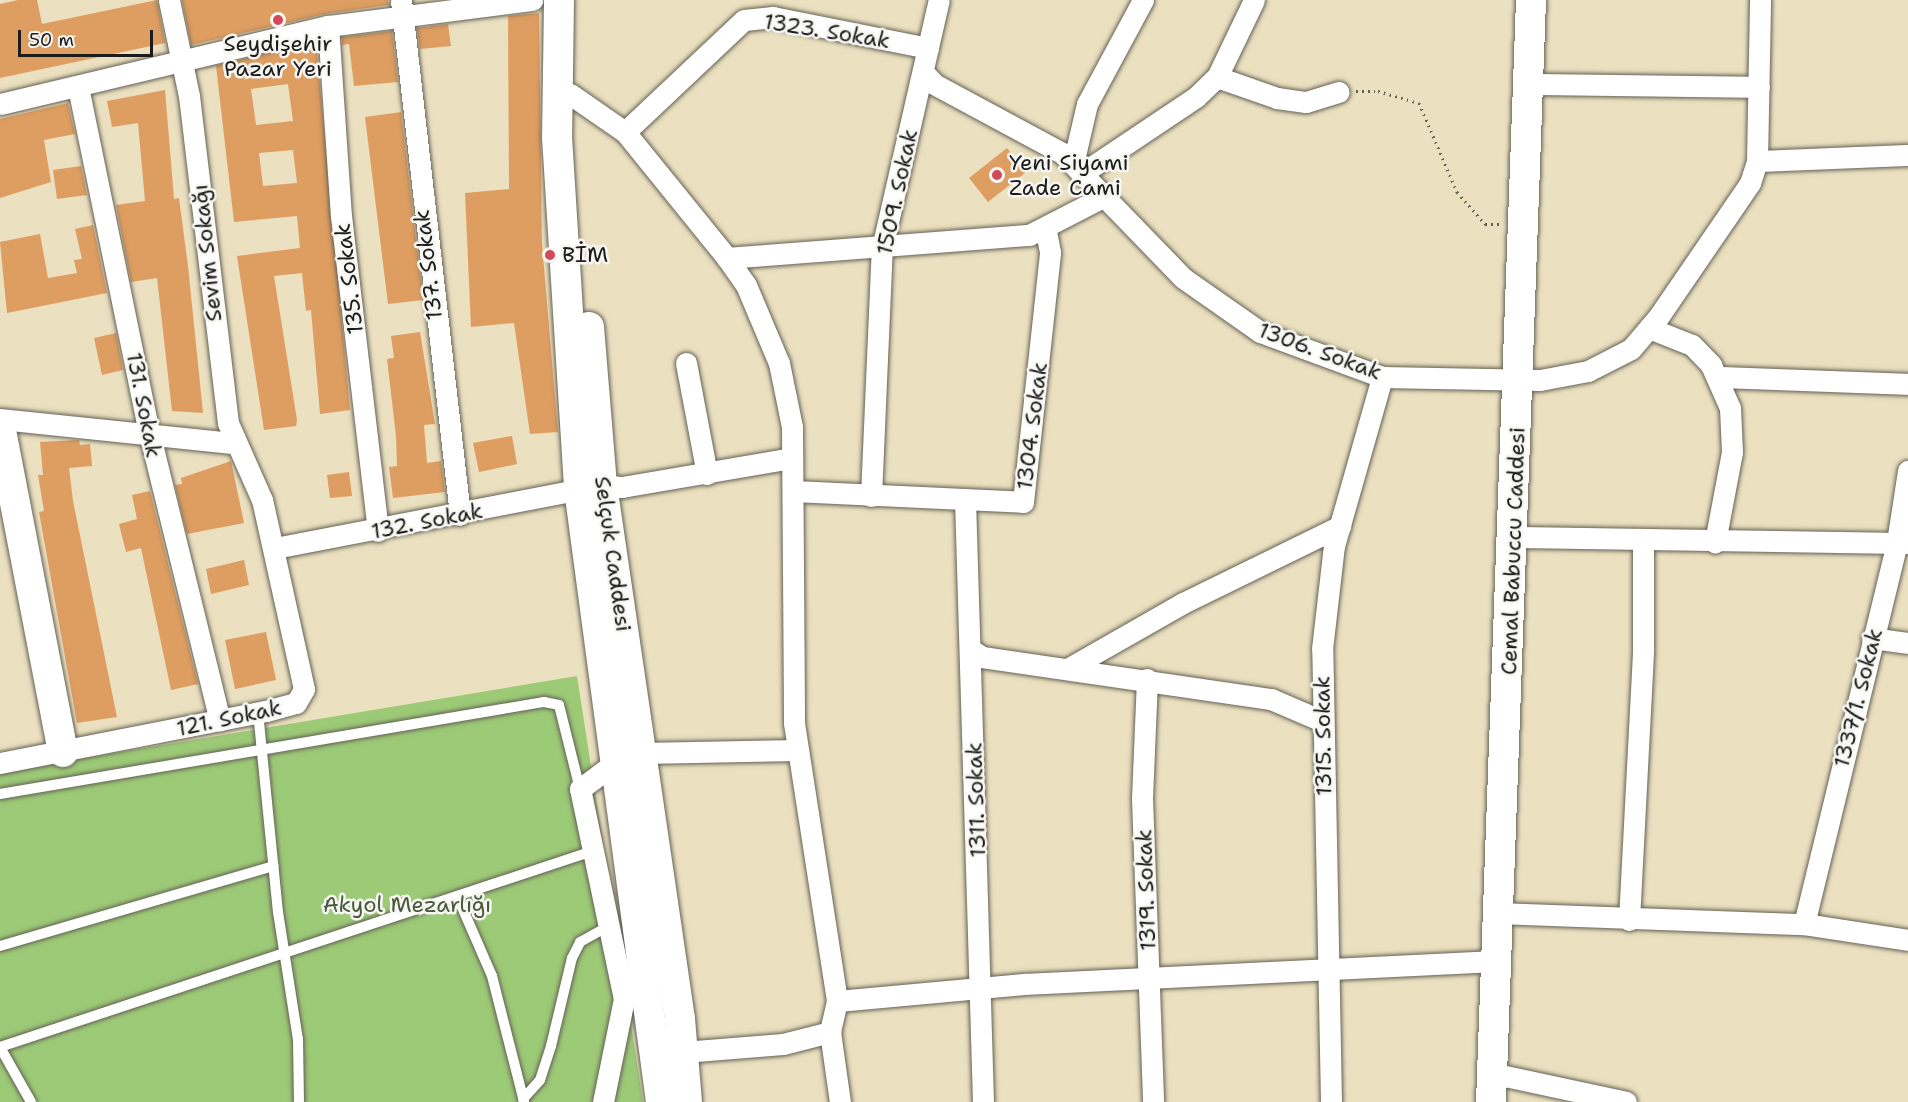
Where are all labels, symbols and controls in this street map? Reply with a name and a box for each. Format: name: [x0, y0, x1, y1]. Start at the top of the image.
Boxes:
street label: 1323. Sokak: [762, 8, 892, 54]
marker: Seydişehir Pazar Yeri: [271, 13, 285, 27]
scale bar: [21, 18, 156, 56]
text: 50 m: [29, 28, 74, 52]
place label: Seydişehir Pazar Yeri: [224, 30, 332, 82]
street label: 1509. Sokak: [871, 127, 923, 257]
place label: Yeni Siyami Zade Cami: [1009, 149, 1129, 200]
marker: Yeni Siyami Zade Cami: [990, 168, 1004, 182]
street label: Sevim Sokağı: [187, 183, 227, 323]
street label: 137. Sokak: [408, 208, 448, 322]
street label: 135. Sokak: [329, 222, 369, 336]
place label: BİM: [562, 242, 608, 268]
marker: BİM: [543, 248, 557, 262]
street label: 1306. Sokak: [1255, 317, 1385, 385]
street label: 131. Sokak: [121, 350, 167, 460]
street label: 1304. Sokak: [1011, 361, 1053, 491]
street label: Cemal Babuccu Caddesi: [1495, 427, 1531, 675]
street label: Selçuk Caddesi: [589, 475, 637, 633]
street label: 132. Sokak: [369, 497, 485, 545]
street label: 1337/1. Sokak: [1828, 626, 1888, 770]
street label: 1315. Sokak: [1309, 676, 1337, 796]
street label: 121. Sokak: [174, 694, 284, 742]
street label: 1311. Sokak: [961, 742, 991, 858]
street label: 1319. Sokak: [1131, 829, 1161, 951]
park label: Akyol Mezarlığı: [323, 892, 491, 918]

